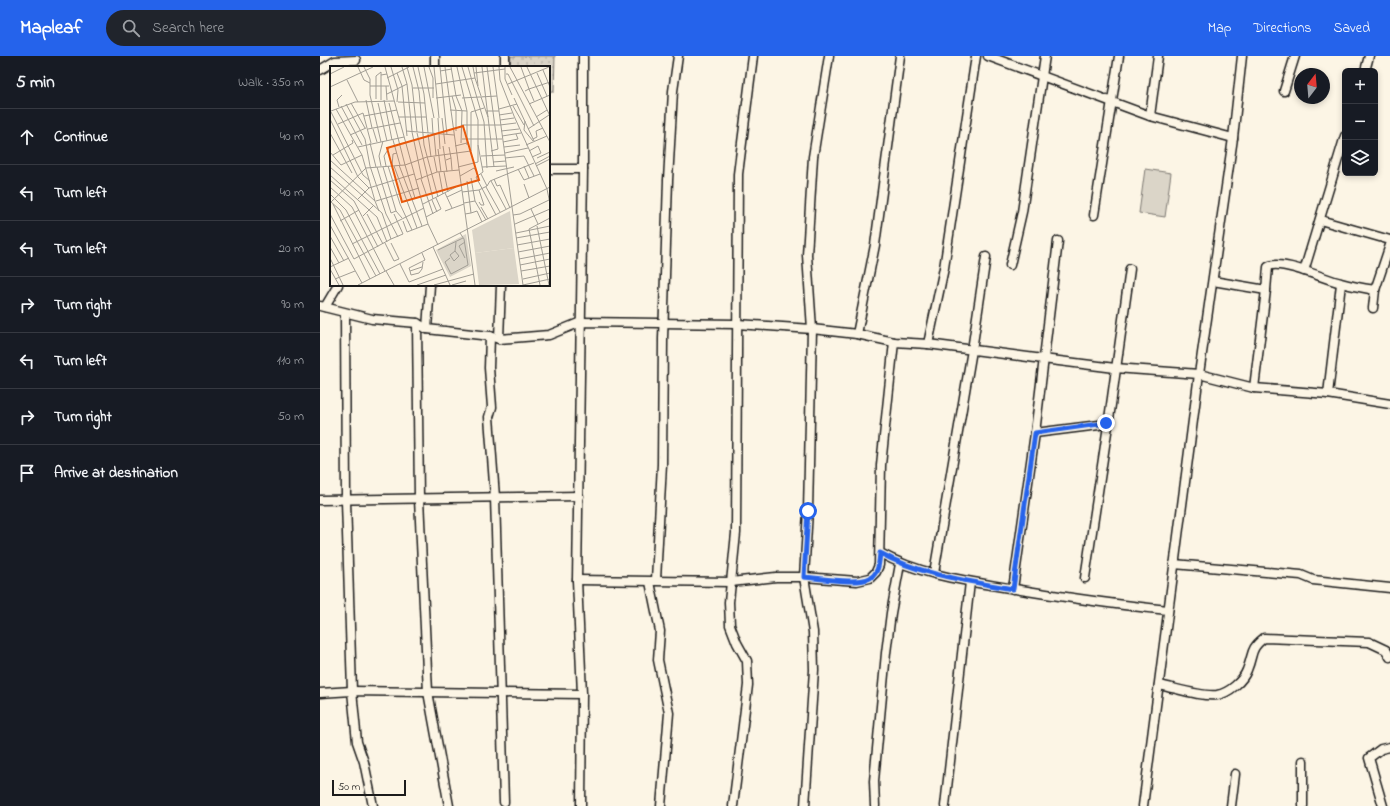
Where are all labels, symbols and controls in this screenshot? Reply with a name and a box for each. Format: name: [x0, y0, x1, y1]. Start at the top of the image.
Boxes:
search box: [106, 10, 386, 46]
text: Mapleaf: [20, 15, 82, 42]
icon: search: [120, 17, 142, 39]
text: Search here: [152, 17, 224, 39]
text: Map: [1208, 18, 1231, 39]
text: Directions: [1253, 18, 1311, 39]
text: Saved: [1333, 18, 1370, 39]
inset map: [330, 66, 550, 286]
north arrow: [1294, 68, 1330, 104]
map controls: [1342, 68, 1378, 176]
button: +: [1342, 68, 1378, 104]
text: 5 min: [16, 70, 55, 95]
text: Walk · 350 m: [238, 73, 304, 92]
button: −: [1342, 104, 1378, 140]
icon: ahead: [16, 126, 38, 148]
text: Continue: [54, 126, 108, 148]
text: 40 m: [280, 127, 304, 146]
button: layers: [1342, 140, 1378, 176]
icon: left: [16, 182, 38, 204]
text: Turn left: [54, 182, 107, 204]
text: 40 m: [280, 183, 304, 202]
icon: left: [16, 238, 38, 260]
text: Turn left: [54, 238, 107, 260]
text: 20 m: [279, 239, 304, 258]
icon: right: [16, 294, 38, 316]
text: Turn right: [54, 294, 112, 316]
text: 90 m: [281, 295, 304, 314]
icon: left: [16, 350, 38, 372]
text: Turn left: [54, 350, 107, 372]
text: 110 m: [277, 351, 304, 370]
icon: right: [16, 406, 38, 428]
text: Turn right: [54, 406, 112, 428]
text: 50 m: [278, 407, 304, 426]
route end: [1097, 414, 1115, 432]
icon: arrive: [16, 462, 38, 484]
text: Arrive at destination: [54, 462, 178, 484]
route start: [799, 502, 817, 520]
scale bar: [332, 778, 406, 797]
text: 50 m: [338, 779, 360, 795]

